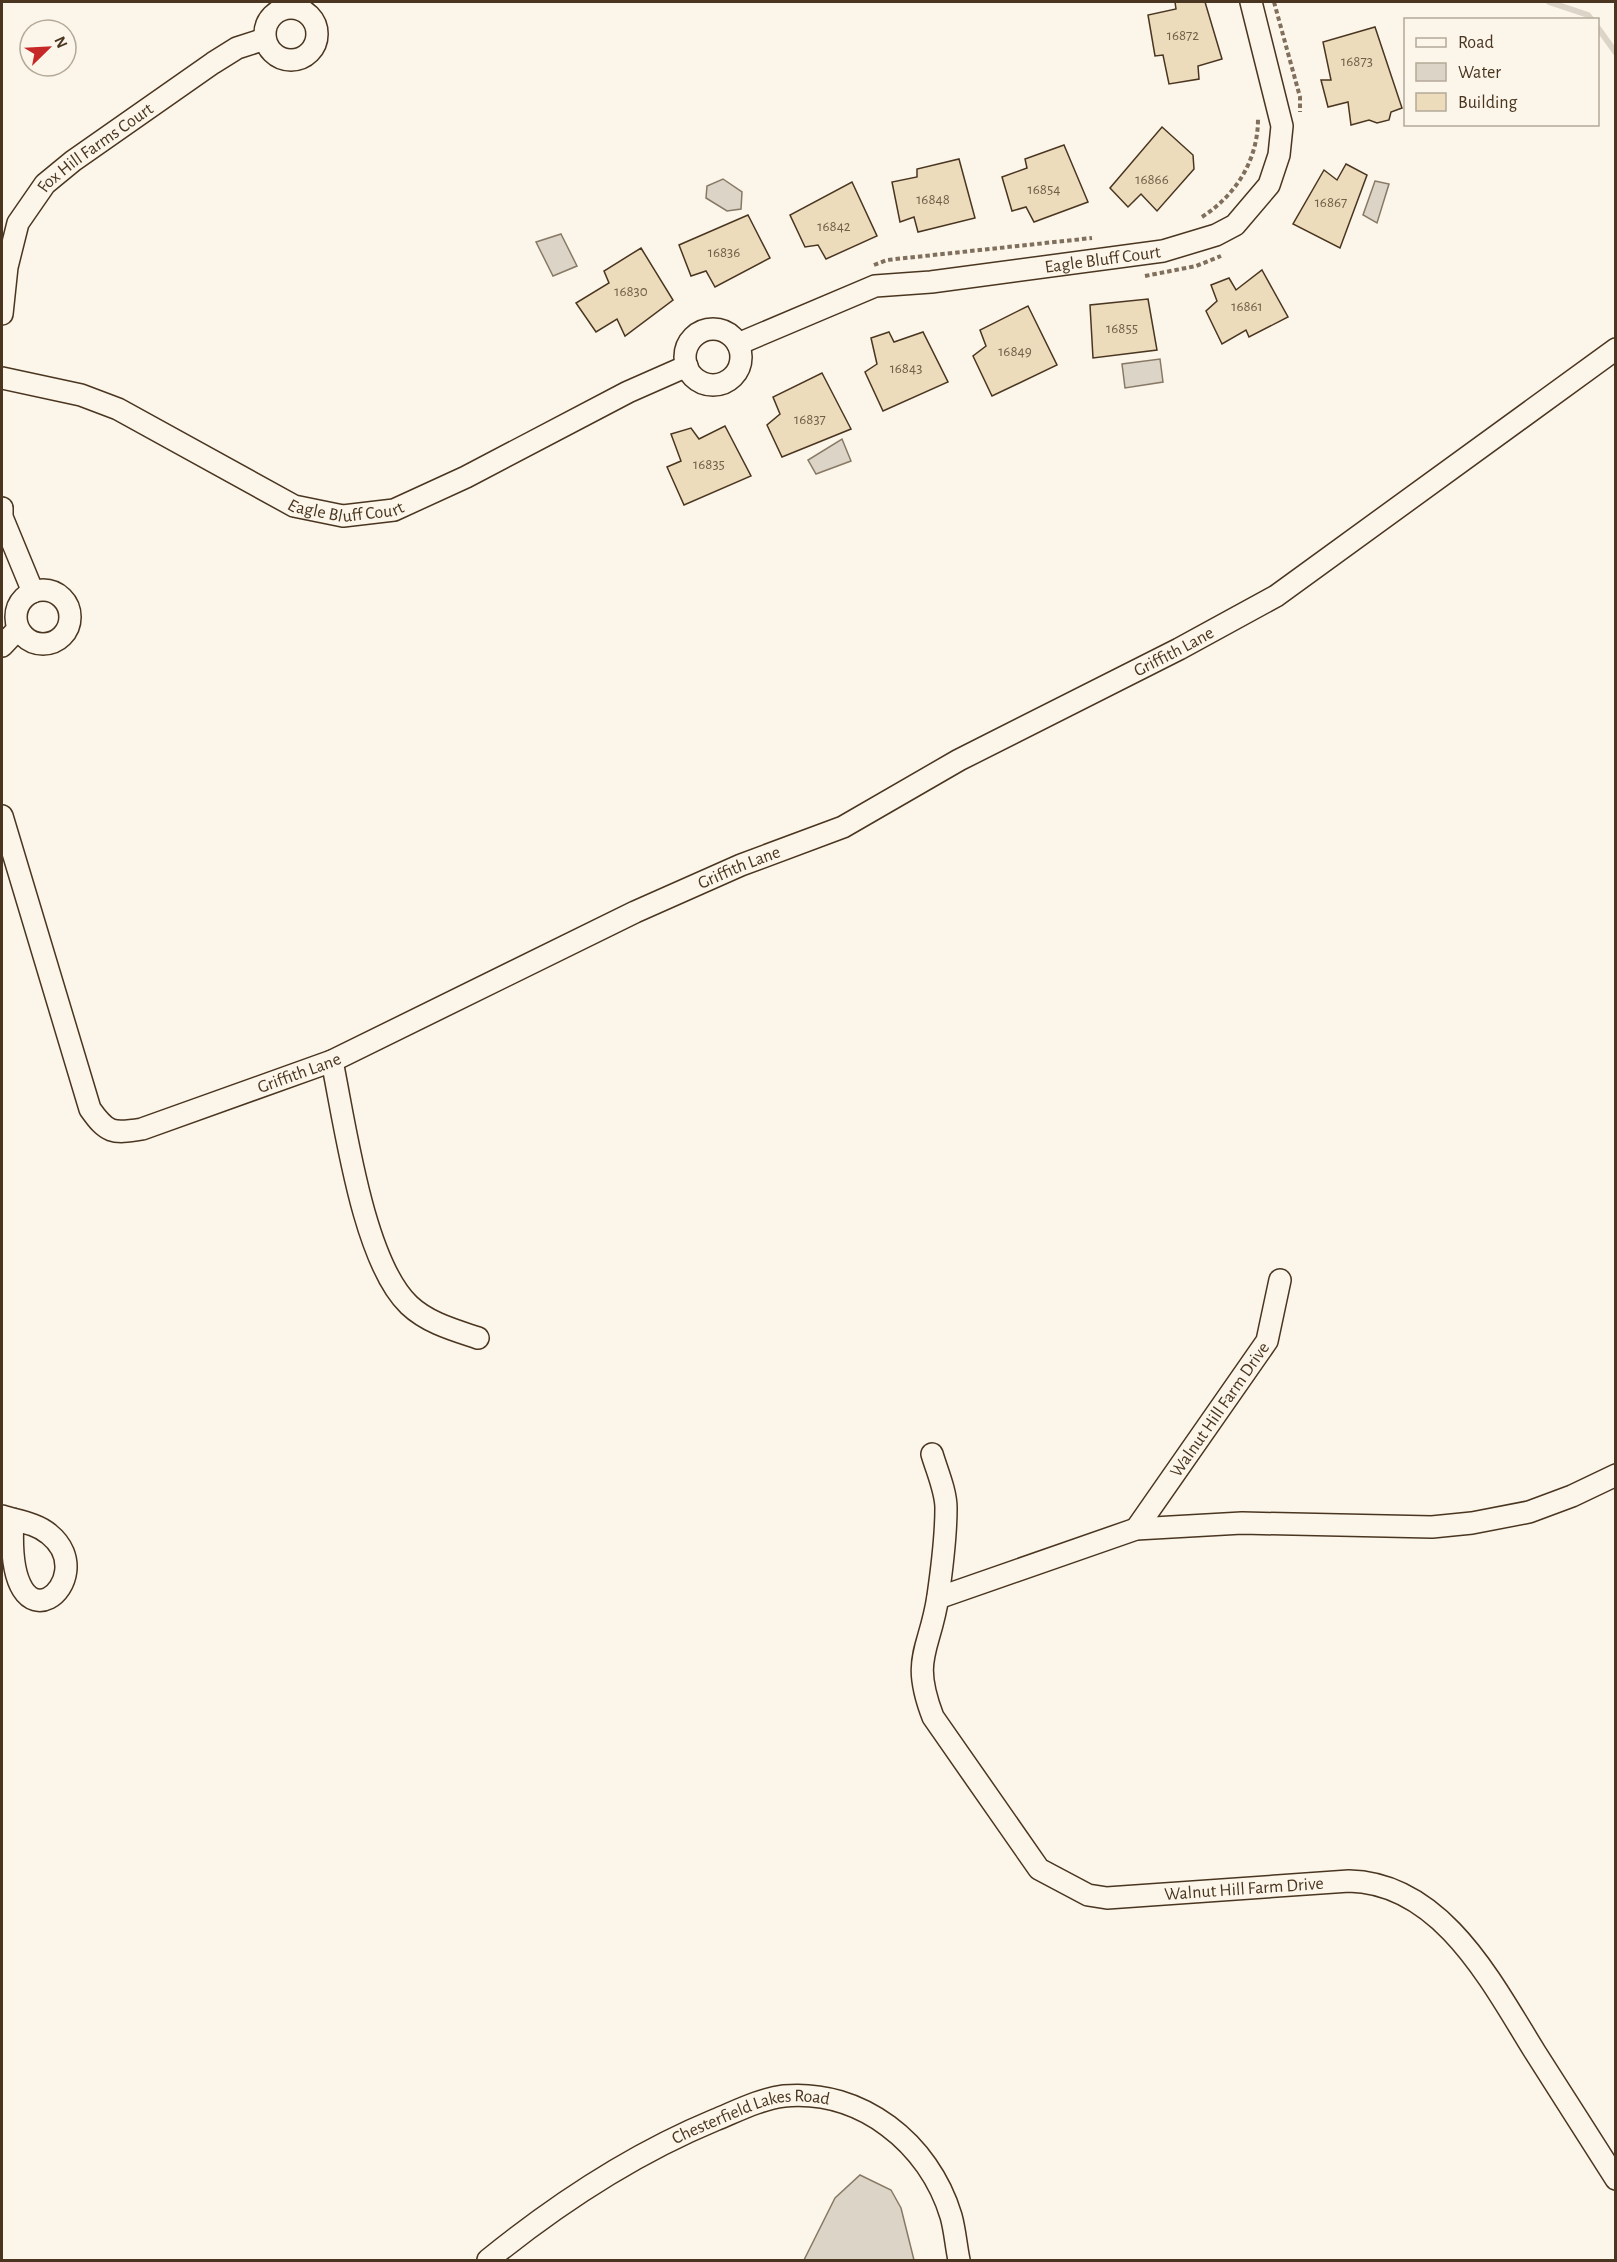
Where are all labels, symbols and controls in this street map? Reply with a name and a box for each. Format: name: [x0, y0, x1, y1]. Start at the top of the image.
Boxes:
north arrow: [18, 18, 78, 78]
legend: [1404, 18, 1599, 126]
house number: 16872: [1167, 28, 1199, 43]
text: N: [51, 34, 70, 51]
text: Road: [1458, 34, 1494, 52]
house number: 16873: [1341, 54, 1373, 69]
text: Water: [1458, 64, 1501, 82]
text: Building: [1458, 94, 1518, 112]
street label: Fox Hill Farms Court: [34, 100, 157, 196]
house number: 16866: [1135, 172, 1169, 187]
house number: 16854: [1028, 182, 1060, 197]
house number: 16848: [916, 192, 950, 207]
house number: 16867: [1315, 195, 1347, 210]
house number: 16842: [817, 219, 851, 234]
street label: Eagle Bluff Court: [1044, 243, 1162, 277]
house number: 16836: [708, 245, 740, 260]
house number: 16830: [614, 284, 648, 299]
house number: 16861: [1231, 299, 1263, 314]
house number: 16855: [1106, 321, 1138, 336]
house number: 16849: [998, 344, 1032, 359]
house number: 16843: [890, 361, 922, 376]
house number: 16837: [794, 412, 826, 427]
house number: 16835: [693, 457, 725, 472]
street label: Eagle Bluff Court: [284, 496, 407, 526]
street label: Griffith Lane: [1131, 624, 1217, 680]
street label: Griffith Lane: [695, 843, 783, 893]
street label: Griffith Lane: [255, 1050, 344, 1097]
street label: Walnut Hill Farm Drive: [1167, 1339, 1273, 1480]
street label: Walnut Hill Farm Drive: [1164, 1875, 1324, 1904]
street label: Chesterfield Lakes Road: [669, 2087, 831, 2148]

